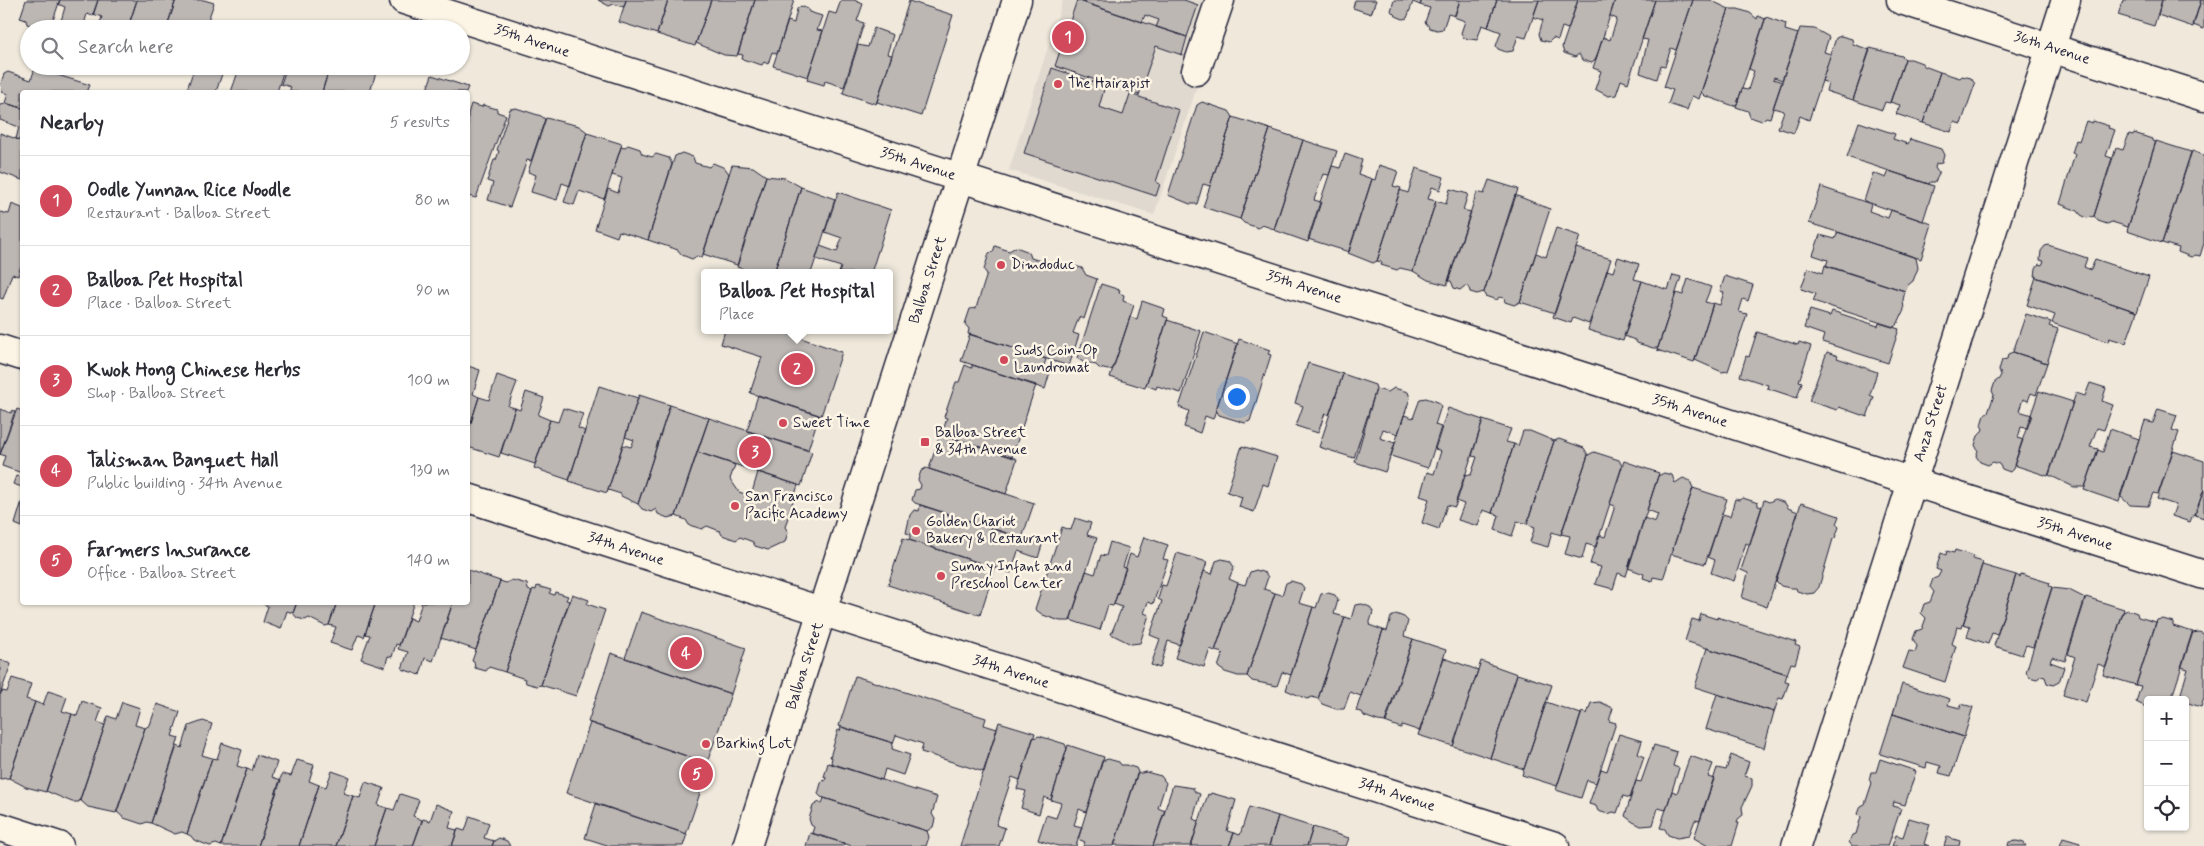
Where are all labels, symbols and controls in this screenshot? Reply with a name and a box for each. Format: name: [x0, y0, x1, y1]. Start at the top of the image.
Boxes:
pin: 1: [1052, 18, 1084, 56]
street label: 35th Avenue: [492, 19, 572, 63]
search box: [20, 20, 470, 75]
street label: 36th Avenue: [2011, 26, 2093, 70]
icon: search: [38, 34, 66, 62]
text: Search here: [78, 35, 174, 60]
place label: The Hairapist: [1068, 74, 1151, 94]
marker: The Hairapist: [1052, 78, 1064, 90]
text: Nearby: [40, 109, 104, 137]
text: 5 results: [390, 112, 450, 133]
street label: 35th Avenue: [878, 142, 958, 186]
text: Oodle Yunnan Rice Noodle: [87, 178, 291, 203]
text: 1: [52, 190, 60, 211]
text: 80 m: [415, 190, 450, 211]
text: Restaurant · Balboa Street: [87, 203, 271, 224]
street label: Balboa Street: [904, 233, 952, 326]
place label: Dimdoduc: [1011, 255, 1075, 275]
marker: Dimdoduc: [995, 259, 1007, 271]
street label: 35th Avenue: [1264, 265, 1344, 309]
text: Balboa Pet Hospital: [87, 268, 243, 293]
popup: [701, 269, 893, 334]
text: Balboa Pet Hospital: [719, 279, 875, 304]
text: 2: [52, 280, 60, 301]
text: 90 m: [416, 280, 450, 301]
text: Place · Balboa Street: [87, 293, 232, 314]
text: Place: [719, 304, 754, 325]
place label: Suds Coin-Op Laundromat: [1014, 341, 1098, 378]
pin: 2: [781, 350, 813, 388]
marker: Suds Coin-Op Laundromat: [998, 354, 1010, 366]
text: Kwok Hong Chinese Herbs: [87, 358, 300, 383]
text: 3: [52, 370, 60, 391]
text: 100 m: [407, 370, 450, 391]
street label: Anza Street: [1909, 382, 1953, 464]
text: Shop · Balboa Street: [87, 383, 226, 404]
your location: [1224, 384, 1250, 410]
street label: 35th Avenue: [1650, 389, 1730, 433]
place label: Sweet Time: [793, 413, 870, 433]
marker: Sweet Time: [777, 417, 789, 429]
place label: Balboa Street & 34th Avenue: [935, 423, 1027, 460]
pin: 3: [739, 433, 771, 471]
marker: Balboa Street & 34th Avenue: [919, 436, 931, 448]
text: Talisman Banquet Hall: [87, 448, 279, 473]
text: 4: [51, 460, 61, 481]
text: 130 m: [409, 460, 450, 481]
text: Public building · 34th Avenue: [87, 473, 283, 494]
place label: San Francisco Pacific Academy: [745, 487, 848, 524]
marker: San Francisco Pacific Academy: [729, 500, 741, 512]
place label: Golden Chariot Bakery & Restaurant: [926, 512, 1059, 549]
street label: 35th Avenue: [2035, 512, 2115, 556]
marker: Golden Chariot Bakery & Restaurant: [910, 525, 922, 537]
street label: 34th Avenue: [585, 527, 667, 571]
text: Farmers Insurance: [87, 538, 250, 563]
text: 5: [51, 550, 61, 571]
text: 140 m: [406, 550, 450, 571]
place label: Sunny Infant and Preschool Center: [951, 557, 1072, 594]
text: Office · Balboa Street: [87, 563, 236, 584]
marker: Sunny Infant and Preschool Center: [935, 570, 947, 582]
street label: Balboa Street: [781, 619, 829, 712]
pin: 4: [670, 634, 702, 672]
street label: 34th Avenue: [970, 650, 1052, 694]
map controls: [2144, 696, 2189, 831]
button: +: [2144, 696, 2189, 741]
place label: Barking Lot: [716, 734, 792, 755]
marker: Barking Lot: [700, 738, 712, 750]
button: −: [2144, 741, 2189, 786]
pin: 5: [681, 755, 713, 793]
street label: 34th Avenue: [1356, 773, 1438, 817]
button: locate: [2144, 786, 2189, 831]

